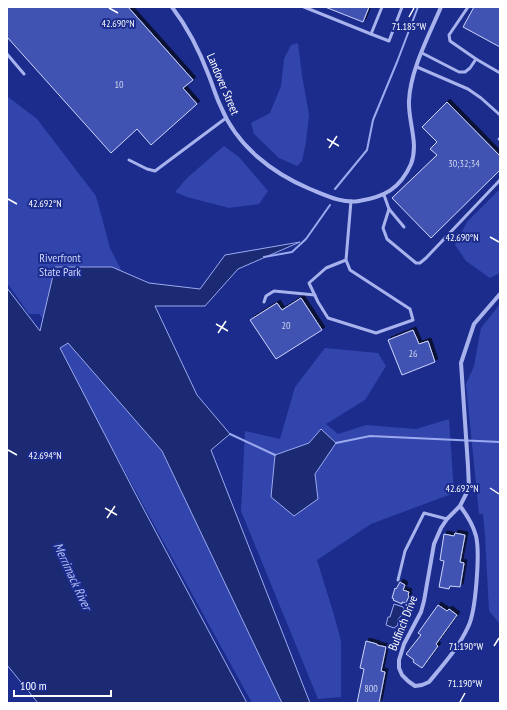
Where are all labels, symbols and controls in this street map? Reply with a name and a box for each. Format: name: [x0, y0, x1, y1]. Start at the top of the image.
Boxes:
text: 42.690°N: [101, 17, 135, 30]
text: 71.185°W: [392, 20, 426, 33]
street label: Landover Street: [204, 51, 243, 117]
house number: 10: [115, 78, 124, 91]
house number: 30;32;34: [448, 157, 480, 170]
text: 42.692°N: [28, 197, 62, 210]
text: 42.690°N: [445, 231, 479, 244]
park label: Riverfront State Park: [39, 250, 81, 279]
house number: 20: [282, 319, 291, 332]
house number: 26: [409, 347, 418, 360]
text: 42.694°N: [28, 449, 62, 462]
text: 42.692°N: [445, 482, 479, 495]
water label: Merrimack River: [50, 540, 97, 615]
street label: Bulfinch Drive: [385, 593, 420, 653]
text: 71.190°W: [449, 640, 483, 653]
scale bar: [14, 672, 111, 698]
text: 71.190°W: [448, 677, 482, 690]
text: 100 m: [20, 678, 47, 693]
house number: 800: [364, 682, 378, 695]

